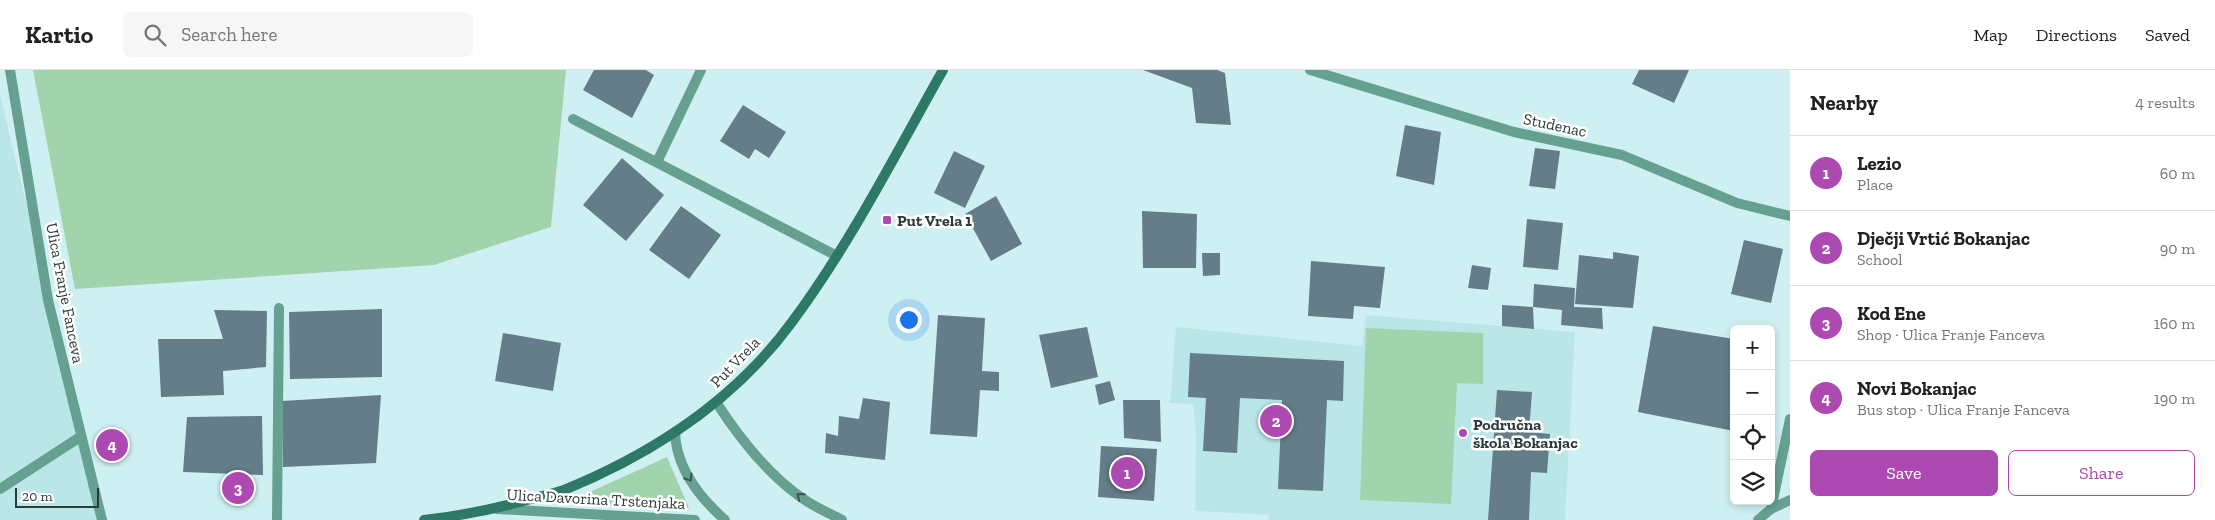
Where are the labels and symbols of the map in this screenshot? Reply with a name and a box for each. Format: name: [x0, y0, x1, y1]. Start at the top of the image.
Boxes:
street label: Studenac: [1522, 109, 1588, 141]
place label: Put Vrela 1: [897, 211, 972, 230]
marker: Put Vrela 1: [881, 214, 893, 226]
street label: Ulica Franje Fanceva: [42, 221, 88, 365]
your location: [896, 307, 922, 333]
street label: Put Vrela: [706, 333, 764, 391]
pin: 2: [1260, 402, 1292, 440]
place label: Područna škola Bokanjac: [1473, 415, 1578, 452]
pin: 4: [96, 426, 128, 464]
marker: Područna škola Bokanjac: [1457, 427, 1469, 439]
pin: 1: [1111, 454, 1143, 492]
pin: 3: [222, 469, 254, 507]
one-way arrow: [683, 472, 692, 481]
scale bar: [15, 485, 99, 508]
street label: Ulica Davorina Trstenjaka: [506, 485, 686, 513]
one-way arrow: [797, 493, 806, 501]

